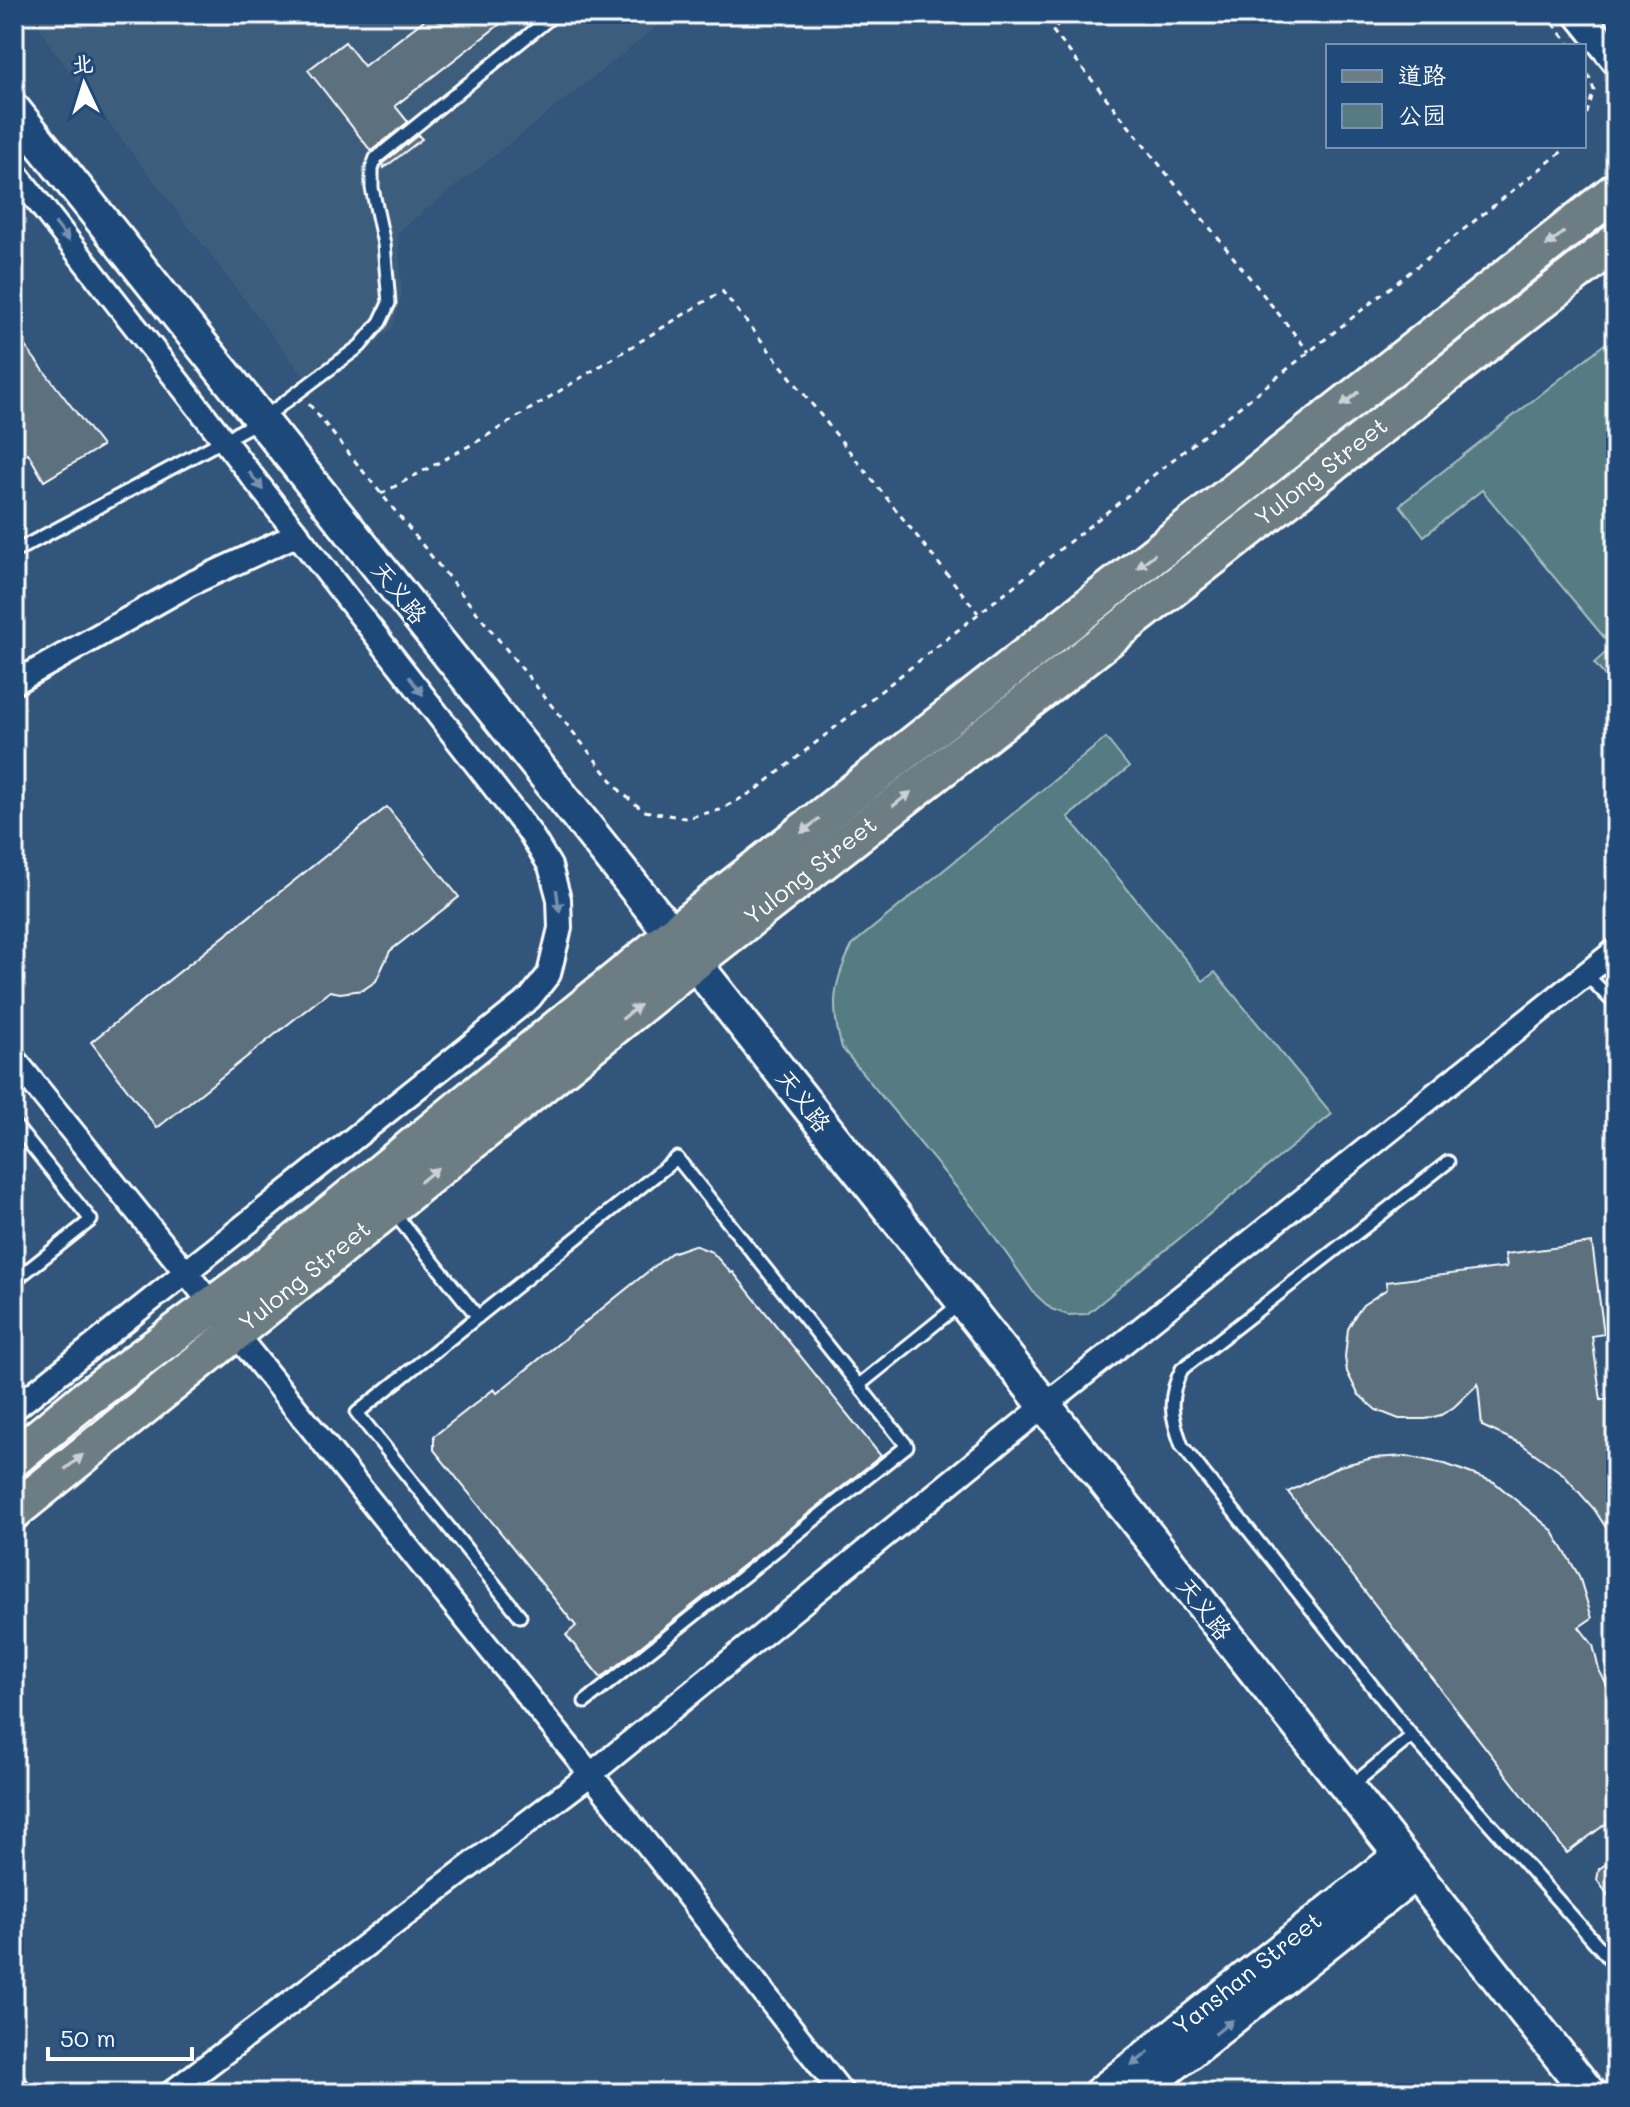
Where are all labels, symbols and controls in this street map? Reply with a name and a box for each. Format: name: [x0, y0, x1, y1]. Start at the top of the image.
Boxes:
north arrow: [44, 44, 124, 124]
legend: [1326, 44, 1586, 148]
text: 北: [71, 48, 95, 79]
text: 道路: [1398, 59, 1446, 90]
text: 公园: [1398, 99, 1446, 130]
one-way arrow: [53, 222, 70, 242]
one-way arrow: [1544, 230, 1565, 247]
one-way arrow: [1340, 391, 1360, 407]
street label: Yulong Street: [1248, 409, 1393, 532]
one-way arrow: [248, 471, 264, 491]
one-way arrow: [1136, 552, 1156, 568]
street label: 天义路: [365, 554, 435, 630]
one-way arrow: [408, 676, 424, 696]
one-way arrow: [892, 792, 912, 808]
street label: Yulong Street: [737, 808, 883, 931]
one-way arrow: [800, 817, 820, 833]
one-way arrow: [551, 889, 564, 914]
one-way arrow: [621, 1004, 641, 1021]
street label: 天义路: [770, 1062, 839, 1138]
one-way arrow: [419, 1167, 439, 1184]
street label: Yulong Street: [232, 1212, 376, 1337]
one-way arrow: [64, 1453, 85, 1470]
street label: 天义路: [1171, 1570, 1240, 1646]
street label: Yanshan Street: [1166, 1904, 1327, 2041]
scale bar: [48, 2011, 192, 2061]
one-way arrow: [1214, 2019, 1234, 2036]
text: 50 m: [60, 2022, 116, 2053]
one-way arrow: [1130, 2050, 1150, 2067]

